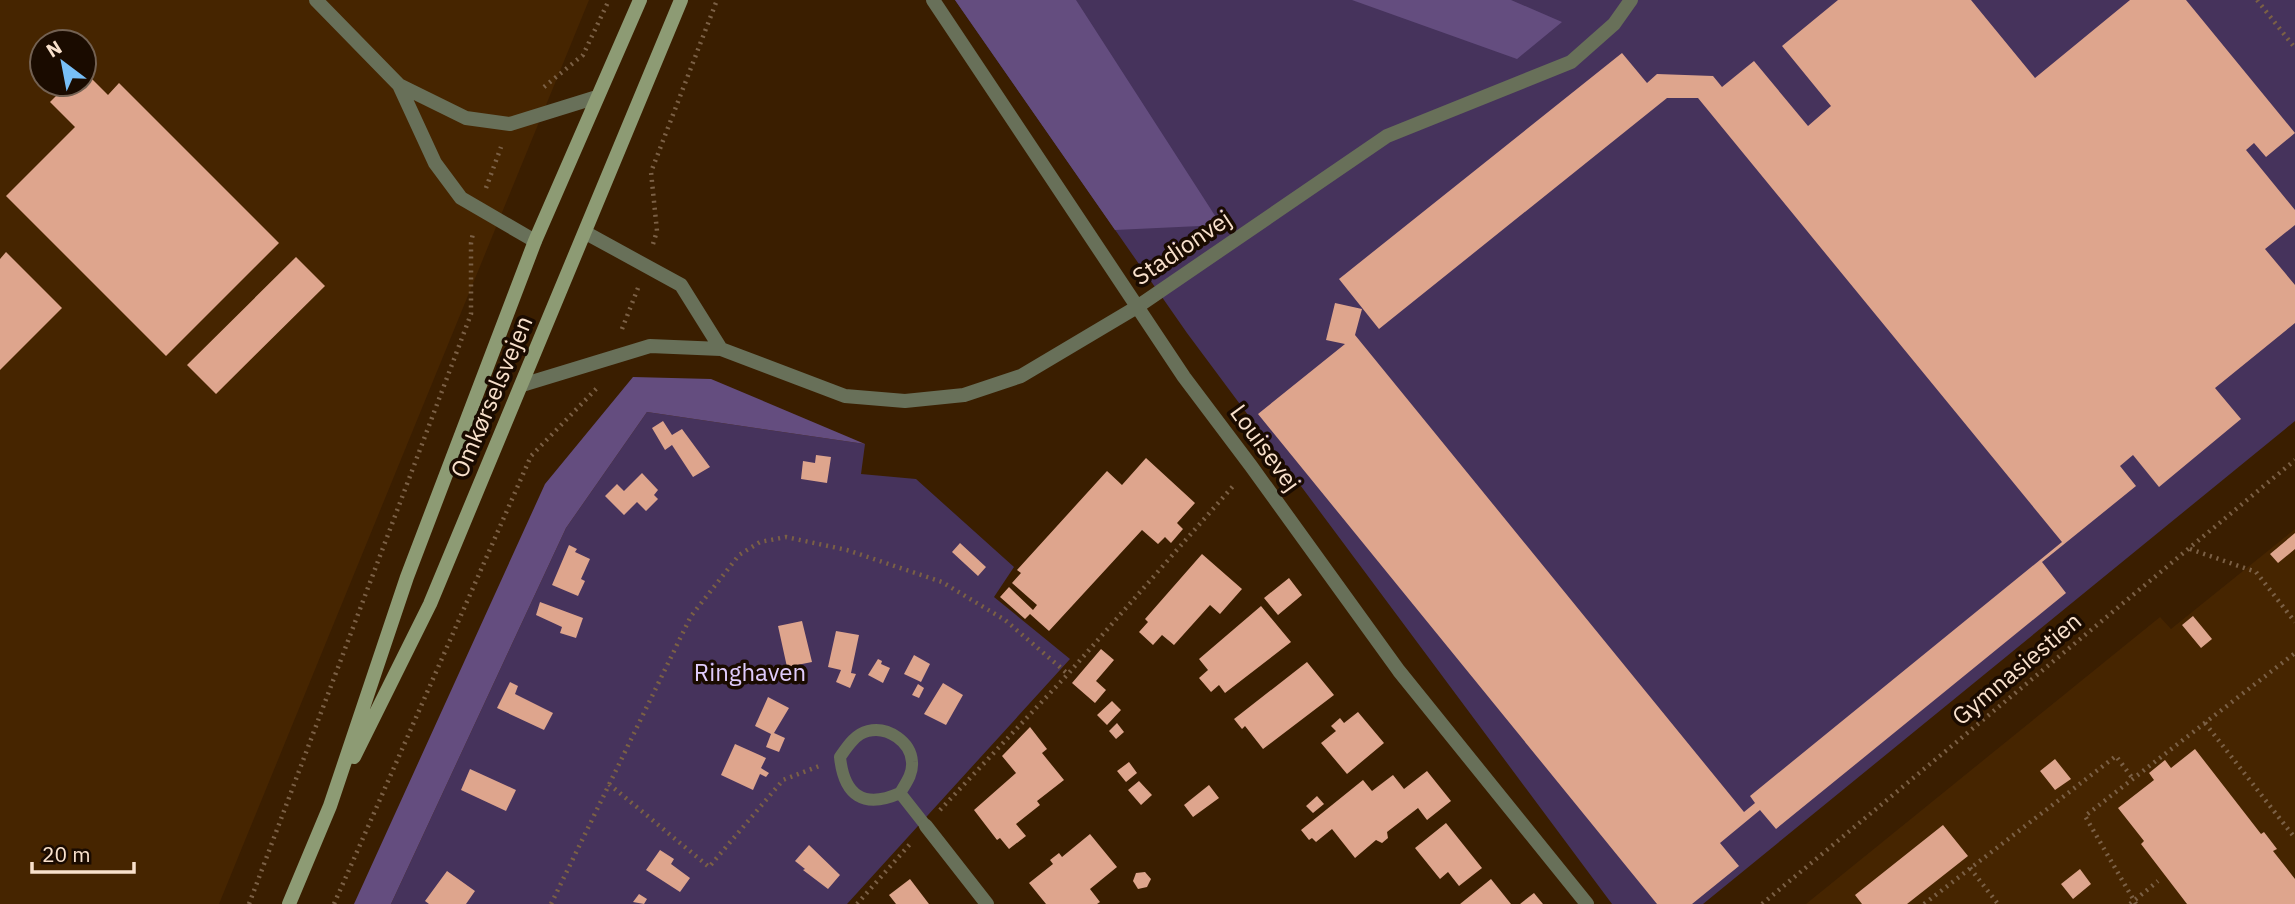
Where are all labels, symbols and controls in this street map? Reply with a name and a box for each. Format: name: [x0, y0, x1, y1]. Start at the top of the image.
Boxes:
north arrow: [28, 28, 98, 98]
text: N: [42, 35, 66, 62]
street label: Stadionvej: [1126, 202, 1237, 292]
street label: Omkørselsvejen: [443, 311, 540, 482]
street label: Louisevej: [1223, 397, 1308, 497]
street label: Gymnasiestien: [1945, 605, 2088, 732]
park label: Ringhaven: [694, 656, 806, 688]
scale bar: [32, 830, 133, 874]
text: 20 m: [42, 840, 91, 868]

